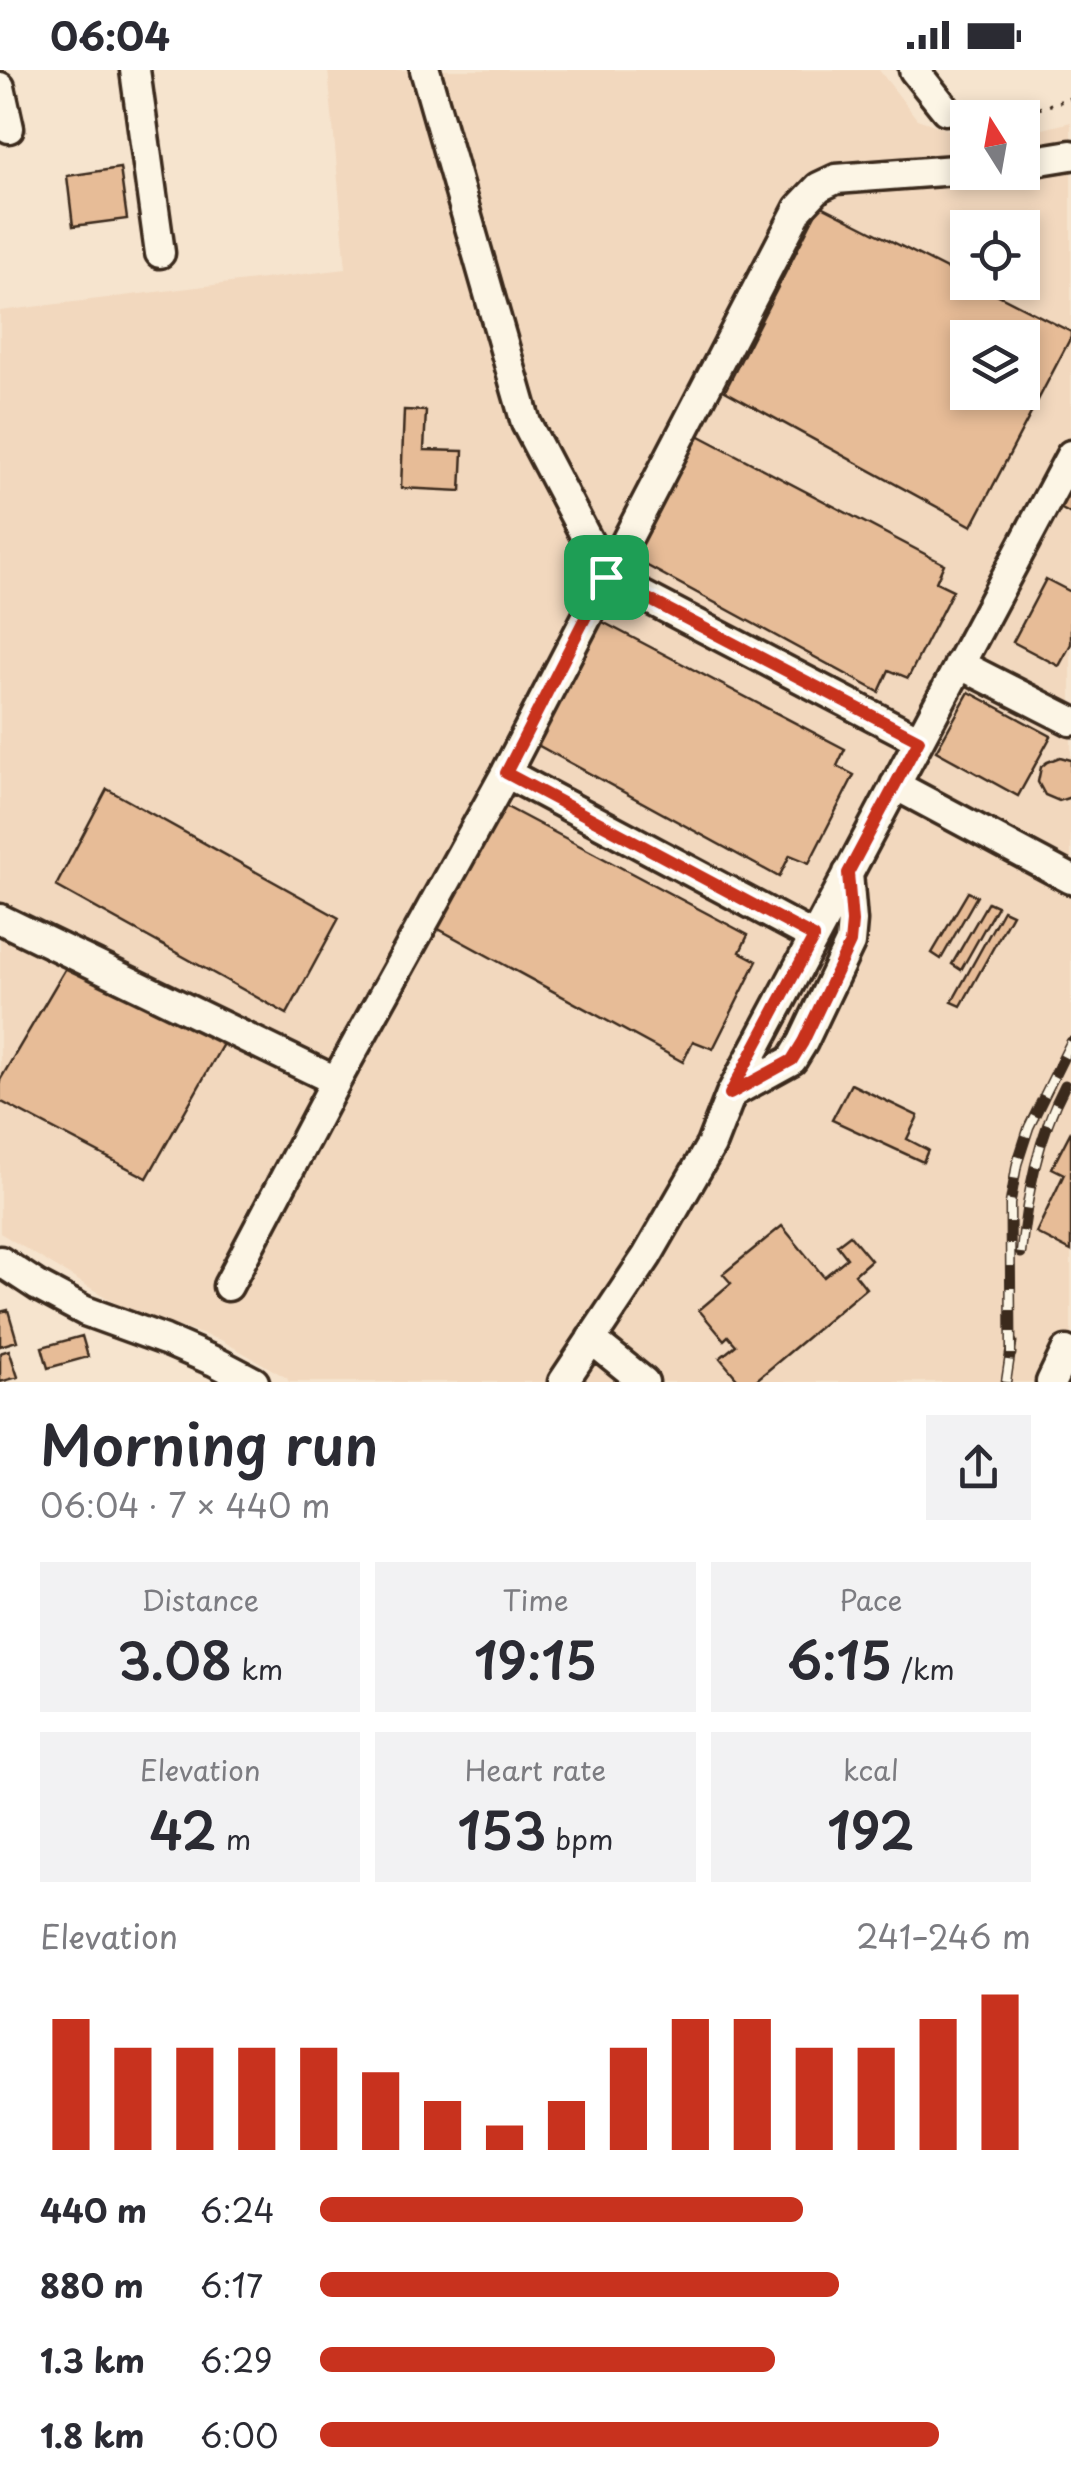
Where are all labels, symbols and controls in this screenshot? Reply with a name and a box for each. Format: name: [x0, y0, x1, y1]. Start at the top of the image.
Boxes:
text: 06:04: [50, 7, 170, 64]
north arrow: [950, 100, 1040, 190]
map controls: [950, 100, 1040, 410]
button: locate: [950, 210, 1040, 300]
button: layers: [950, 320, 1040, 410]
pin: [564, 535, 649, 620]
icon: arrive: [579, 550, 634, 605]
text: Morning run: [40, 1402, 378, 1485]
button: share: [926, 1415, 1031, 1520]
text: 06:04 · 7 × 440 m: [40, 1481, 330, 1529]
text: Distance: [141, 1578, 259, 1621]
text: Time: [502, 1578, 569, 1621]
text: Pace: [839, 1578, 902, 1621]
text: 3.08: [117, 1621, 232, 1697]
text: 19:15: [474, 1621, 597, 1697]
text: 6:15: [787, 1621, 892, 1697]
text: km: [232, 1647, 283, 1690]
text: /km: [892, 1647, 955, 1690]
text: Elevation: [140, 1748, 261, 1791]
text: Heart rate: [465, 1748, 606, 1791]
text: kcal: [843, 1748, 899, 1791]
text: 42: [149, 1791, 217, 1867]
text: 153: [458, 1791, 546, 1867]
text: 192: [827, 1791, 914, 1867]
text: m: [217, 1817, 251, 1860]
text: bpm: [546, 1817, 613, 1860]
text: Elevation: [40, 1912, 178, 1960]
text: 241–246 m: [856, 1912, 1031, 1960]
text: 440 m: [40, 2186, 147, 2234]
text: 6:24: [200, 2186, 275, 2234]
text: 880 m: [40, 2261, 144, 2309]
text: 6:17: [200, 2261, 263, 2309]
text: 1.3 km: [40, 2336, 145, 2384]
text: 6:29: [200, 2336, 272, 2384]
text: 1.8 km: [40, 2411, 144, 2459]
text: 6:00: [200, 2411, 278, 2459]

